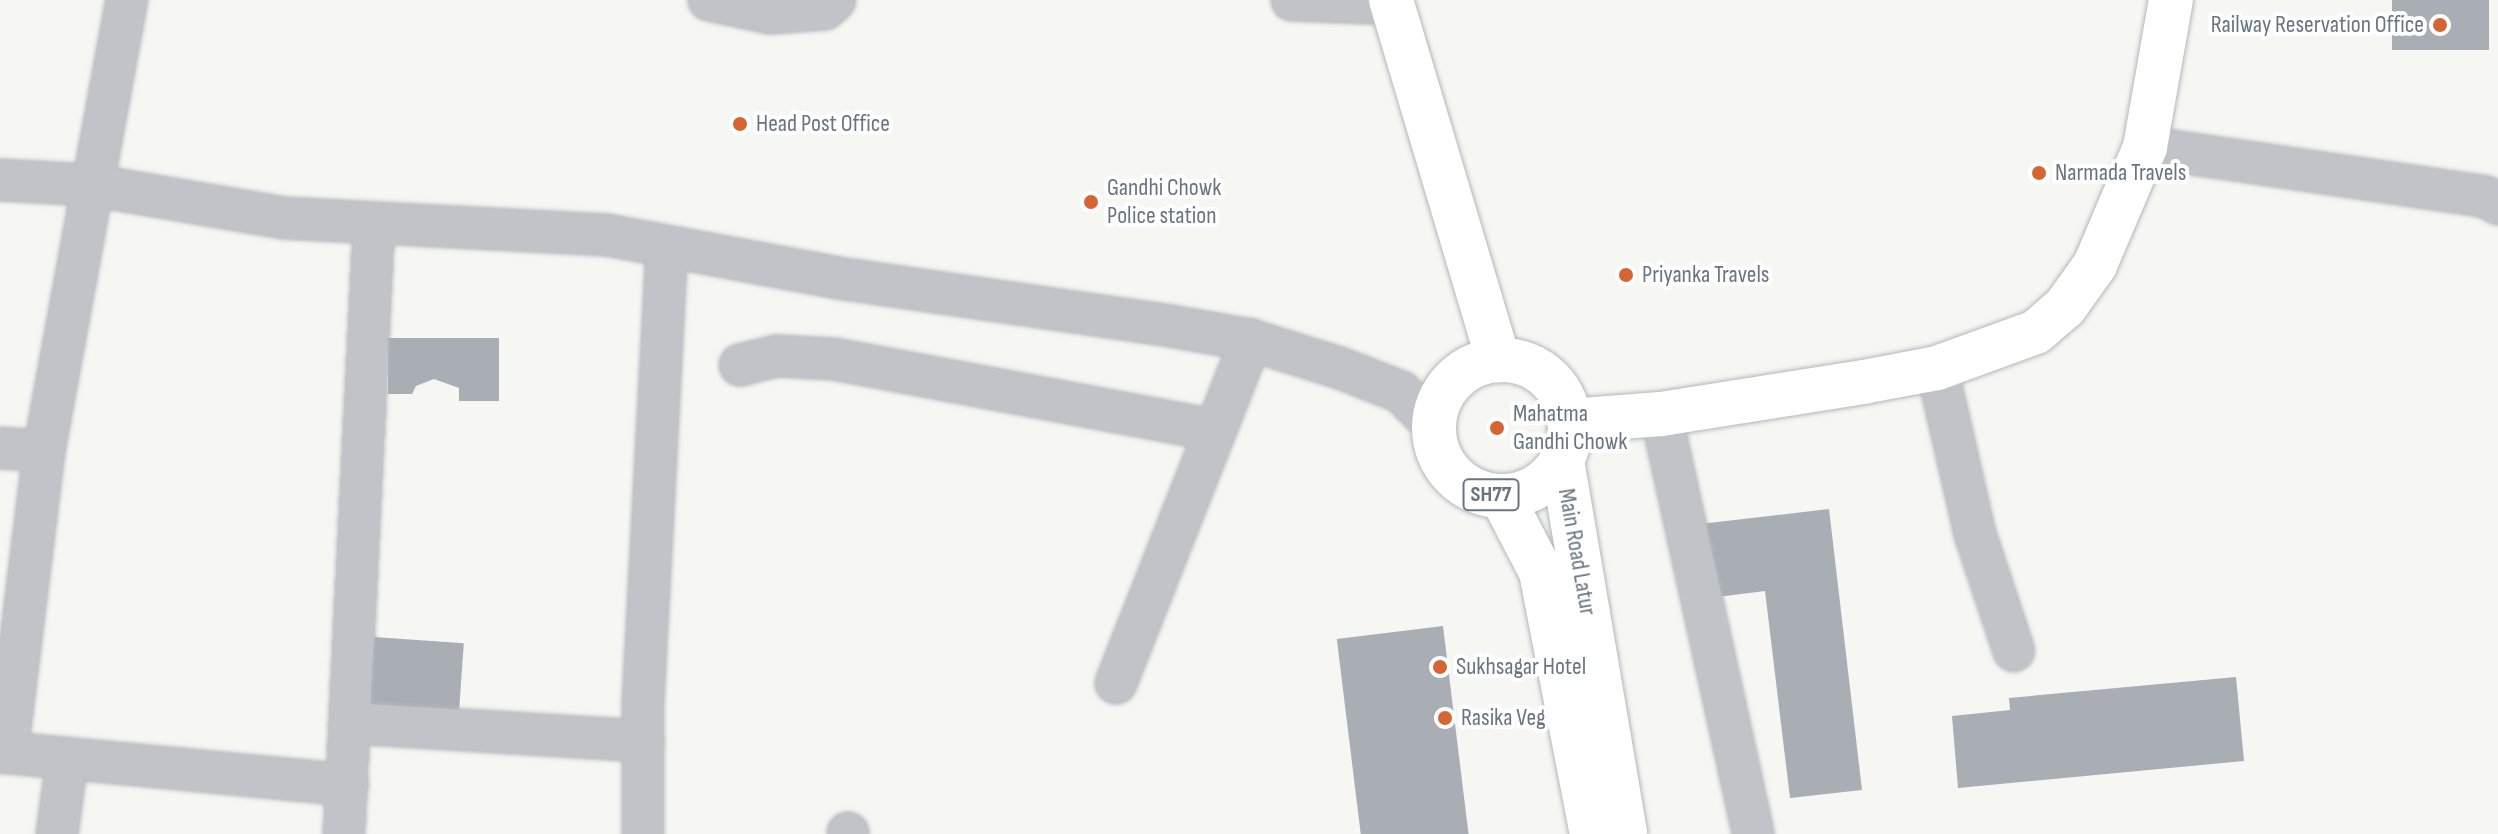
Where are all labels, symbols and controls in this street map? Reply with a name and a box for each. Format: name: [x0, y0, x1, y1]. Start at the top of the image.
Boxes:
place label: Railway Reservation Office: [2211, 11, 2424, 39]
marker: Railway Reservation Office: [2431, 16, 2449, 34]
place label: Head Post Office: [756, 110, 890, 138]
marker: Head Post Office: [731, 115, 749, 133]
place label: Narmada Travels: [2055, 159, 2186, 187]
marker: Narmada Travels: [2030, 164, 2048, 182]
place label: Gandhi Chowk Police station: [1107, 174, 1221, 230]
marker: Gandhi Chowk Police station: [1082, 193, 1100, 211]
place label: Priyanka Travels: [1642, 261, 1769, 289]
marker: Priyanka Travels: [1617, 266, 1635, 284]
place label: Mahatma Gandhi Chowk: [1513, 400, 1627, 456]
marker: Mahatma Gandhi Chowk: [1488, 419, 1506, 437]
road number: SH77: [1461, 477, 1521, 513]
street label: Main Road Latur: [1552, 486, 1602, 618]
place label: Sukhsagar Hotel: [1456, 653, 1586, 681]
marker: Sukhsagar Hotel: [1431, 658, 1449, 676]
place label: Rasika Veg: [1461, 704, 1546, 732]
marker: Rasika Veg: [1436, 709, 1454, 727]

